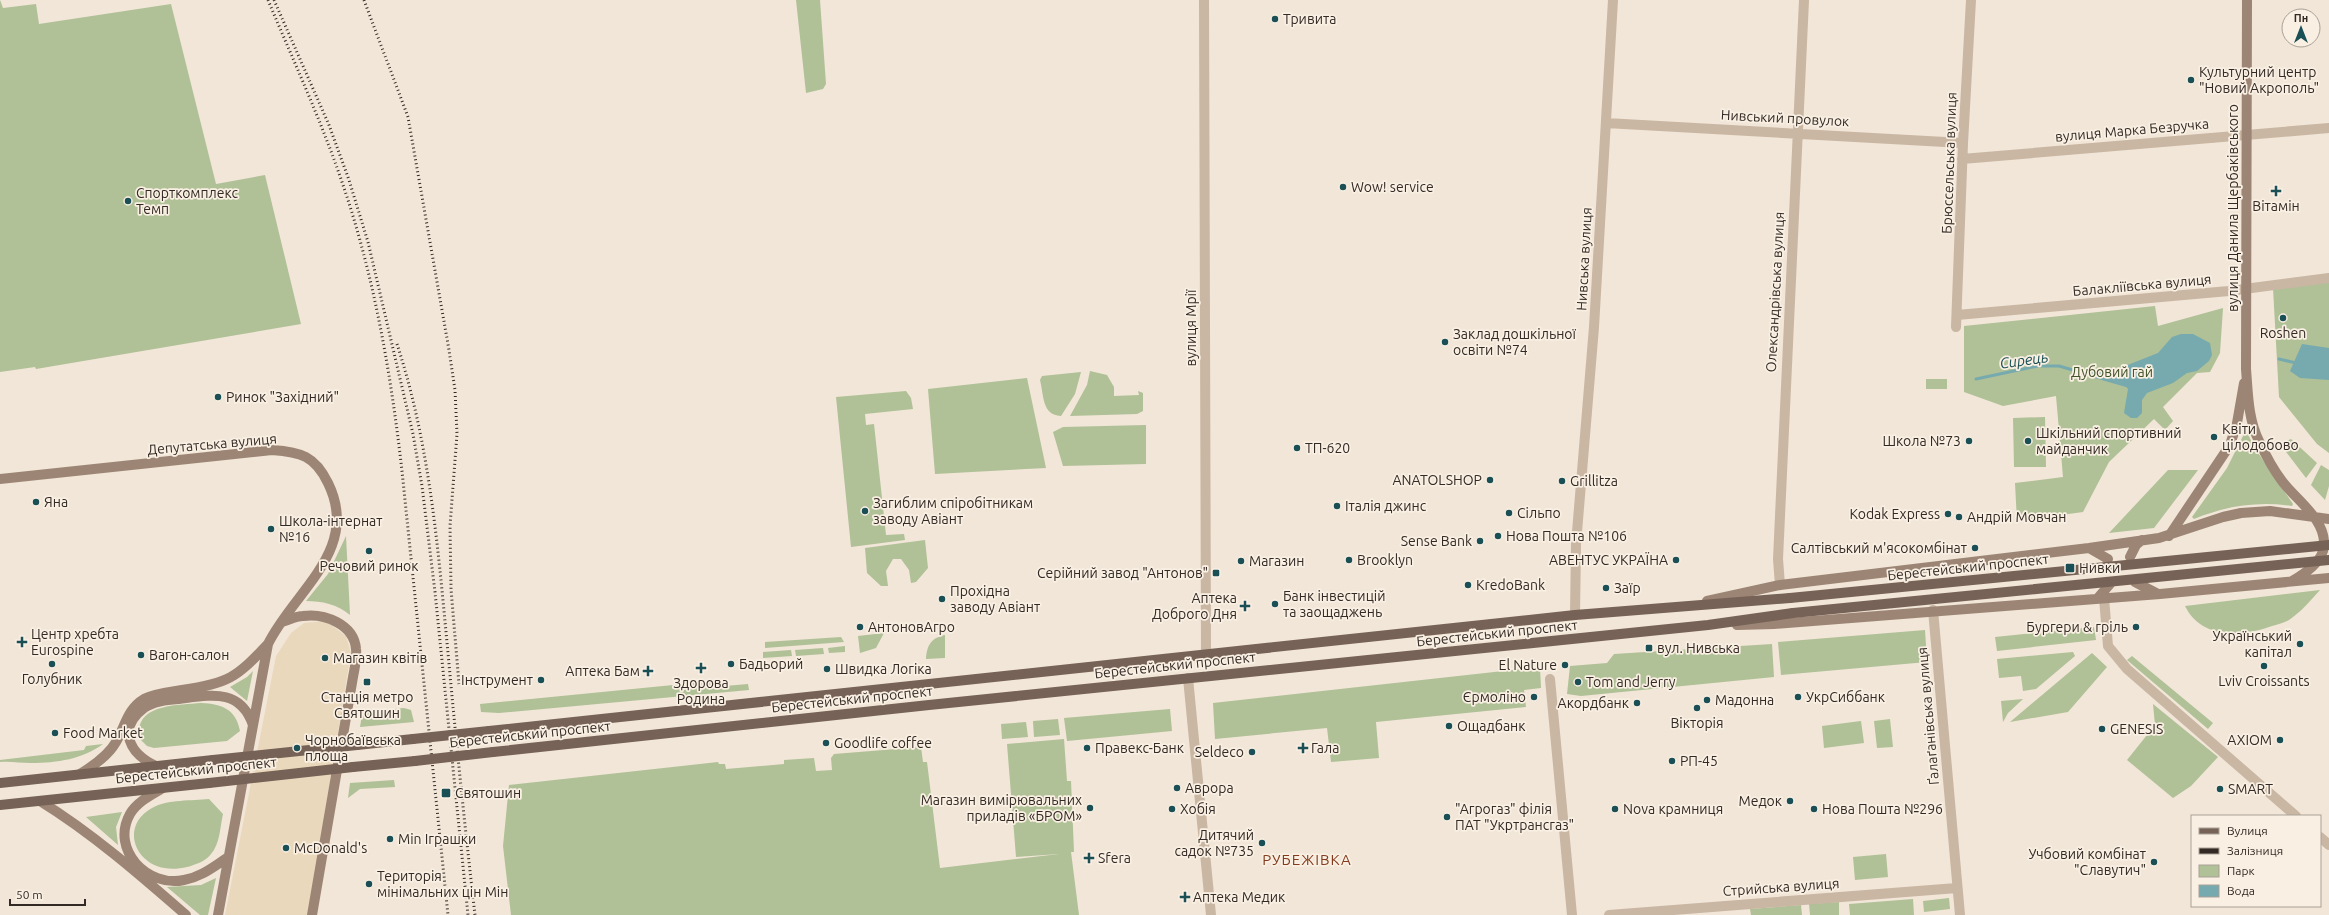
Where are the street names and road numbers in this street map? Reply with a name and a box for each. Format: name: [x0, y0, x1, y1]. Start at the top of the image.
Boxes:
street label: Брюссельська вулиця: [1939, 92, 1959, 234]
street label: вулиця Данила Щербаківського: [2225, 104, 2241, 312]
street label: Нивський провулок: [1720, 107, 1850, 129]
street label: вулиця Марка Безручка: [2054, 115, 2210, 145]
street label: Нивська вулиця: [1573, 207, 1595, 311]
street label: Олександрівська вулиця: [1763, 211, 1787, 373]
street label: Балакліївська вулиця: [2072, 271, 2212, 299]
street label: вулиця Мрії: [1183, 289, 1199, 366]
street label: Депутатська вулиця: [147, 430, 277, 458]
street label: Берестейський проспект: [1887, 551, 2049, 583]
street label: Берестейський проспект: [1416, 617, 1578, 649]
street label: Ґалаґанівська вулиця: [1914, 646, 1942, 786]
street label: Берестейський проспект: [1094, 649, 1256, 681]
street label: Берестейський проспект: [771, 683, 933, 715]
street label: Берестейський проспект: [449, 718, 611, 750]
street label: Берестейський проспект: [115, 754, 277, 786]
street label: Стрийська вулиця: [1722, 875, 1840, 899]

